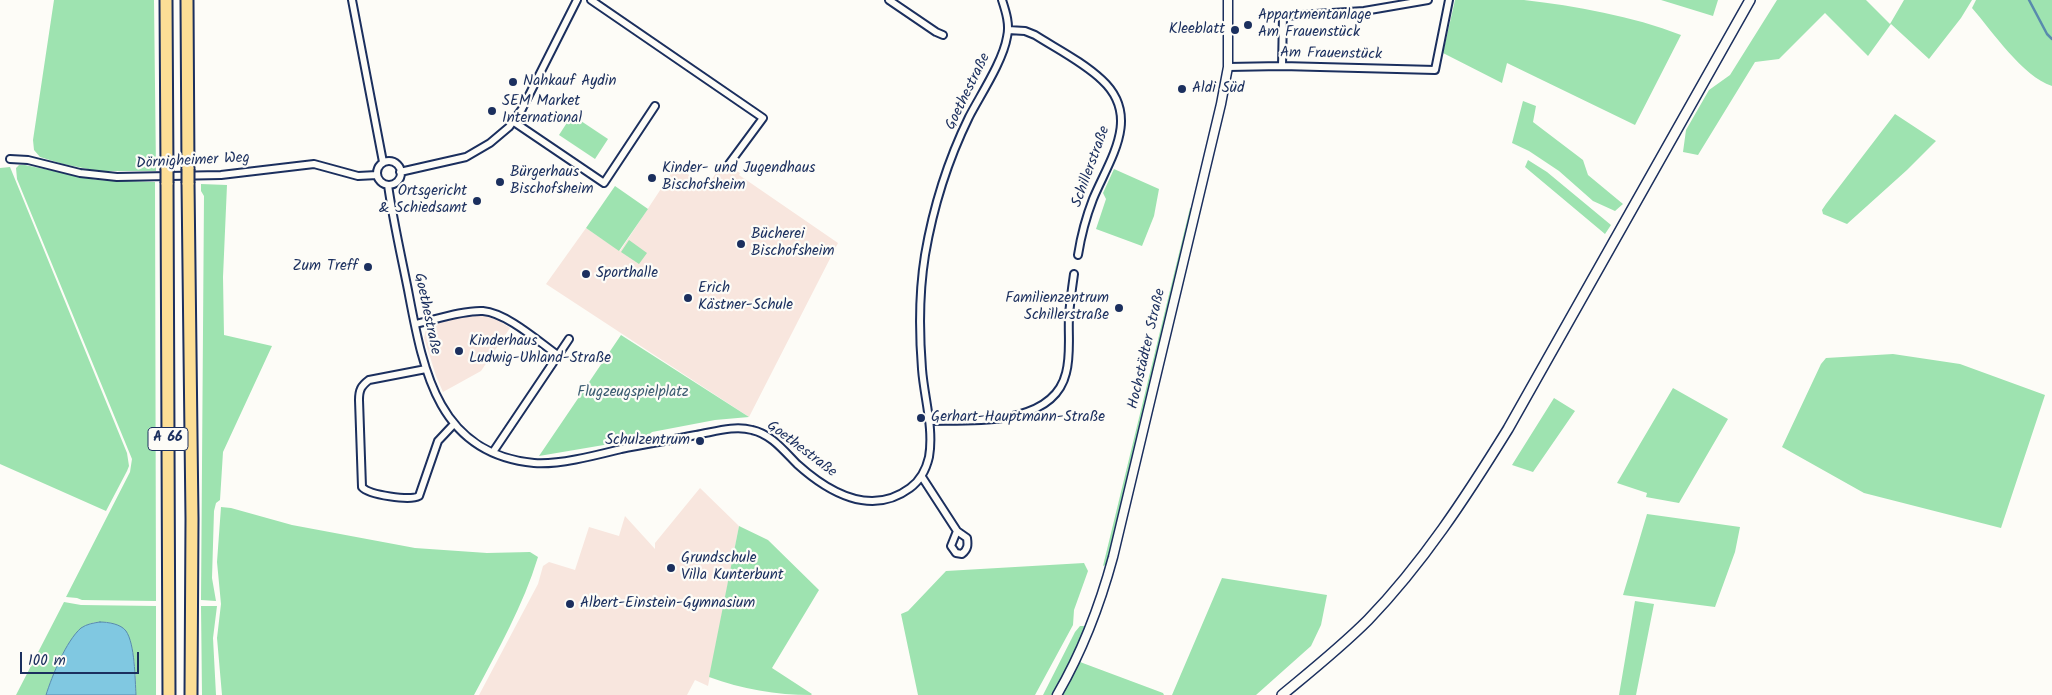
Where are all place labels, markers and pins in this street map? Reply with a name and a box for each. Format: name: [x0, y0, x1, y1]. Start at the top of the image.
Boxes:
place label: Appartmentanlage Am Frauenstück: [1258, 7, 1371, 42]
marker: Appartmentanlage Am Frauenstück: [1242, 19, 1254, 31]
place label: Kleeblatt: [1169, 21, 1225, 39]
marker: Kleeblatt: [1229, 24, 1241, 36]
place label: Nahkauf Aydin: [523, 73, 616, 91]
marker: Nahkauf Aydin: [507, 76, 519, 88]
place label: Aldi Süd: [1192, 80, 1244, 98]
marker: Aldi Süd: [1176, 83, 1188, 95]
place label: SEM Market International: [502, 93, 582, 128]
marker: SEM Market International: [486, 105, 498, 117]
place label: Kinder- und Jugendhaus Bischofsheim: [662, 160, 816, 195]
place label: Bürgerhaus Bischofsheim: [510, 164, 593, 199]
marker: Kinder- und Jugendhaus Bischofsheim: [646, 172, 658, 184]
marker: Bürgerhaus Bischofsheim: [494, 176, 506, 188]
place label: Ortsgericht & Schiedsamt: [379, 183, 467, 218]
marker: Ortsgericht & Schiedsamt: [471, 195, 483, 207]
place label: Bücherei Bischofsheim: [751, 226, 834, 261]
marker: Bücherei Bischofsheim: [735, 238, 747, 250]
place label: Zum Treff: [293, 258, 358, 276]
marker: Zum Treff: [362, 261, 374, 273]
place label: Sporthalle: [596, 265, 658, 283]
marker: Sporthalle: [580, 268, 592, 280]
place label: Erich Kästner-Schule: [698, 280, 793, 315]
place label: Familienzentrum Schillerstraße: [1005, 290, 1109, 325]
marker: Erich Kästner-Schule: [682, 292, 694, 304]
marker: Familienzentrum Schillerstraße: [1113, 302, 1125, 314]
place label: Kinderhaus Ludwig-Uhland-Straße: [469, 333, 611, 368]
marker: Kinderhaus Ludwig-Uhland-Straße: [453, 345, 465, 357]
place label: Gerhart-Hauptmann-Straße: [931, 409, 1105, 427]
marker: Gerhart-Hauptmann-Straße: [915, 412, 927, 424]
place label: Schulzentrum: [605, 432, 690, 450]
marker: Schulzentrum: [694, 435, 706, 447]
place label: Grundschule Villa Kunterbunt: [681, 550, 783, 585]
marker: Grundschule Villa Kunterbunt: [665, 562, 677, 574]
place label: Albert-Einstein-Gymnasium: [580, 595, 755, 613]
marker: Albert-Einstein-Gymnasium: [564, 598, 576, 610]

